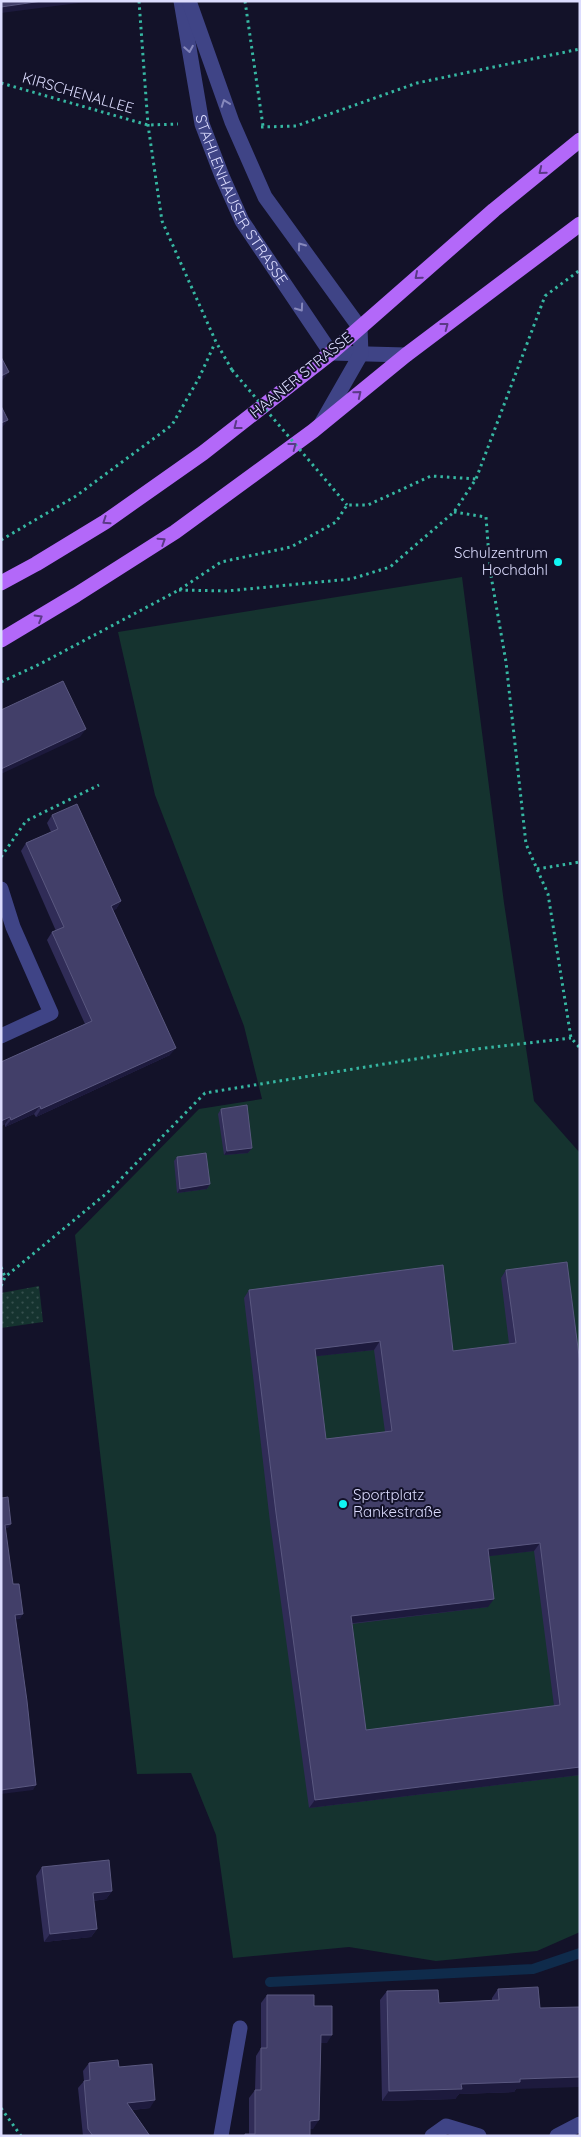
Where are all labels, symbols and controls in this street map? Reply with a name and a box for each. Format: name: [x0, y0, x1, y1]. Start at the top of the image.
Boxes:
one-way arrow: [184, 45, 194, 54]
street label: KIRSCHENALLEE: [20, 68, 136, 118]
one-way arrow: [221, 99, 231, 108]
street label: STAHLENHAUSER STRASSE: [192, 113, 292, 288]
one-way arrow: [539, 165, 548, 173]
one-way arrow: [298, 242, 307, 252]
one-way arrow: [415, 270, 424, 279]
one-way arrow: [294, 302, 303, 312]
one-way arrow: [439, 323, 448, 331]
street label: HAANER STRASSE: [246, 327, 356, 422]
one-way arrow: [352, 392, 361, 400]
one-way arrow: [234, 420, 243, 429]
one-way arrow: [287, 443, 296, 451]
one-way arrow: [102, 514, 111, 524]
one-way arrow: [156, 537, 165, 547]
place label: Schulzentrum Hochdahl: [454, 543, 548, 579]
marker: Schulzentrum Hochdahl: [552, 556, 564, 568]
one-way arrow: [33, 614, 42, 624]
place label: Sportplatz Rankestraße: [353, 1485, 441, 1521]
marker: Sportplatz Rankestraße: [337, 1498, 349, 1510]

